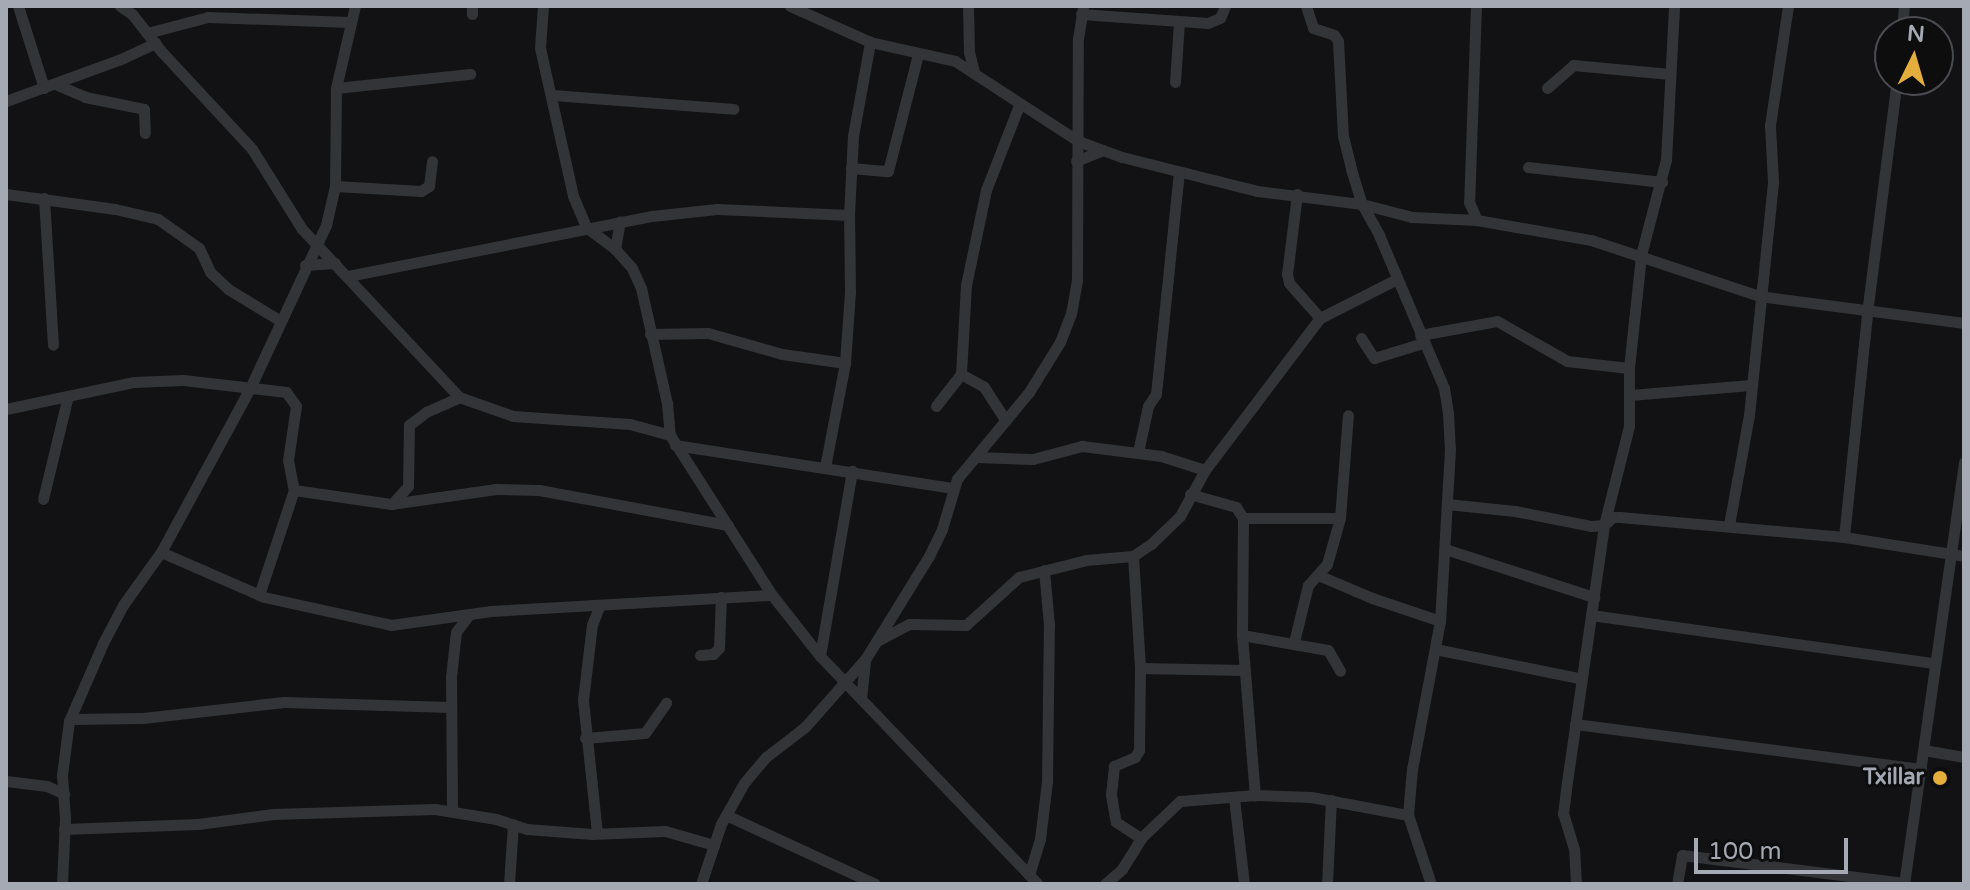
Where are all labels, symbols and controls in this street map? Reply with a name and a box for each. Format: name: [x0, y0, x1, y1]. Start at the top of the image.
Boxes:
north arrow: [1874, 16, 1954, 96]
text: N: [1906, 20, 1926, 48]
place label: Txillar: [1863, 765, 1924, 791]
marker: Txillar: [1931, 769, 1949, 787]
scale bar: [1698, 822, 1852, 872]
text: 100 m: [1708, 837, 1782, 866]

